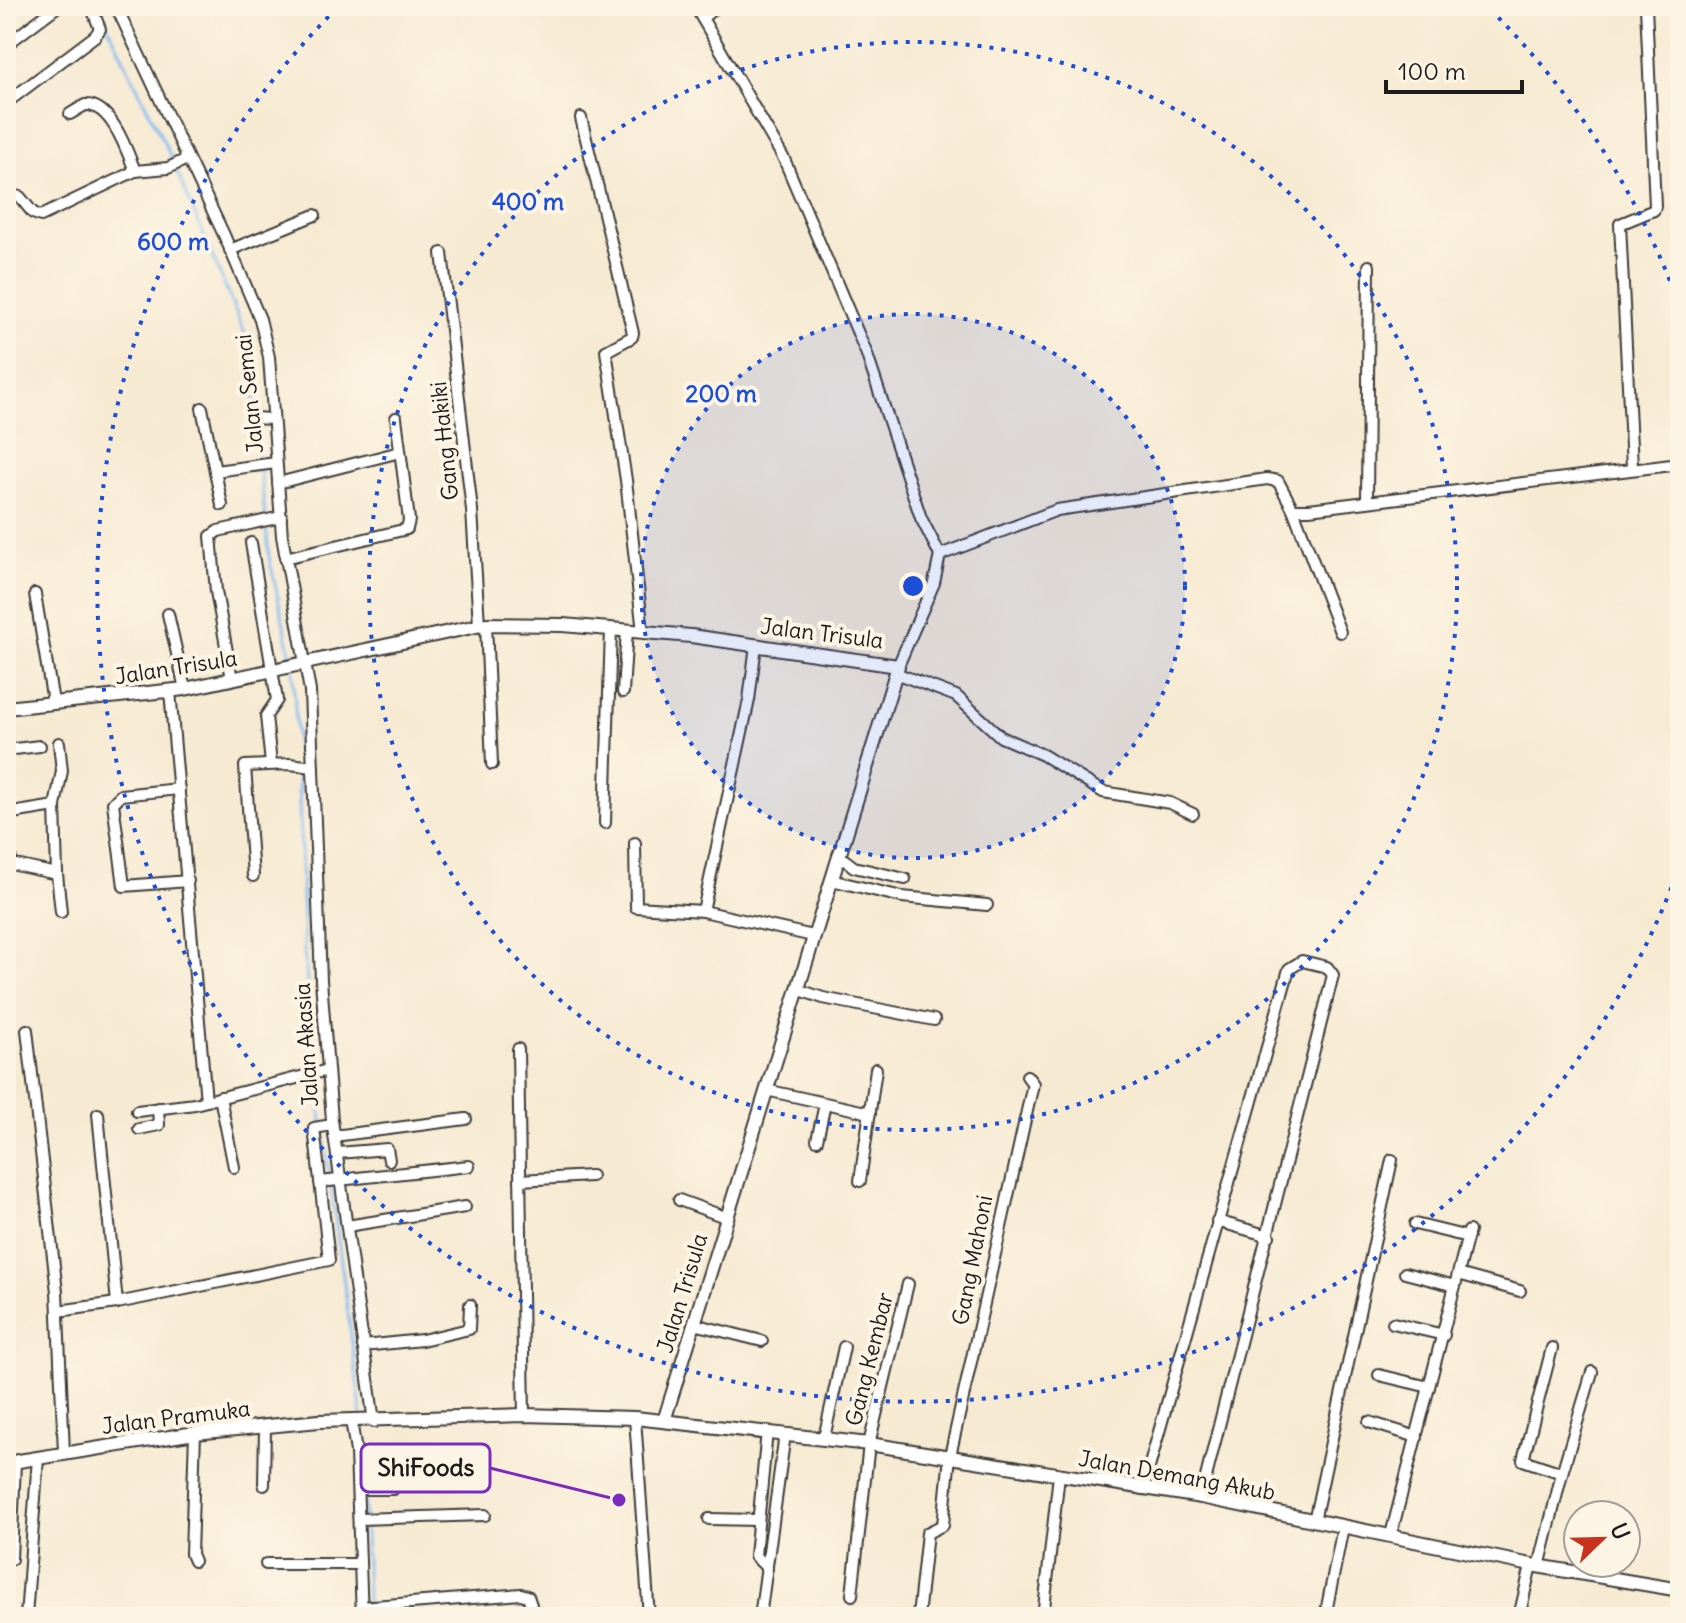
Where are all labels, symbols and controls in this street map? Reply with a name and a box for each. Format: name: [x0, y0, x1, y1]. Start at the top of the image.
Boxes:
scale bar: [1386, 44, 1522, 94]
text: 100 m: [1398, 56, 1466, 86]
text: 400 m: [492, 186, 564, 216]
text: 600 m: [137, 226, 209, 256]
street label: Jalan Semai: [229, 333, 269, 455]
text: 200 m: [685, 378, 757, 408]
street label: Gang Hakiki: [424, 380, 464, 502]
centre of rings: [899, 572, 927, 600]
street label: Jalan Trisula: [759, 612, 885, 654]
street label: Jalan Trisula: [113, 644, 239, 690]
street label: Jalan Akasia: [288, 982, 324, 1108]
street label: Gang Mahoni: [946, 1193, 998, 1327]
street label: Jalan Trisula: [651, 1230, 713, 1356]
street label: Gang Kembar: [839, 1289, 899, 1429]
street label: Jalan Pramuka: [100, 1394, 252, 1440]
callout: ShiFoods: [361, 1444, 490, 1492]
street label: Jalan Demang Akub: [1077, 1444, 1277, 1506]
text: ShiFoods: [377, 1452, 475, 1482]
north arrow: [1562, 1499, 1642, 1579]
text: U: [1605, 1519, 1636, 1544]

